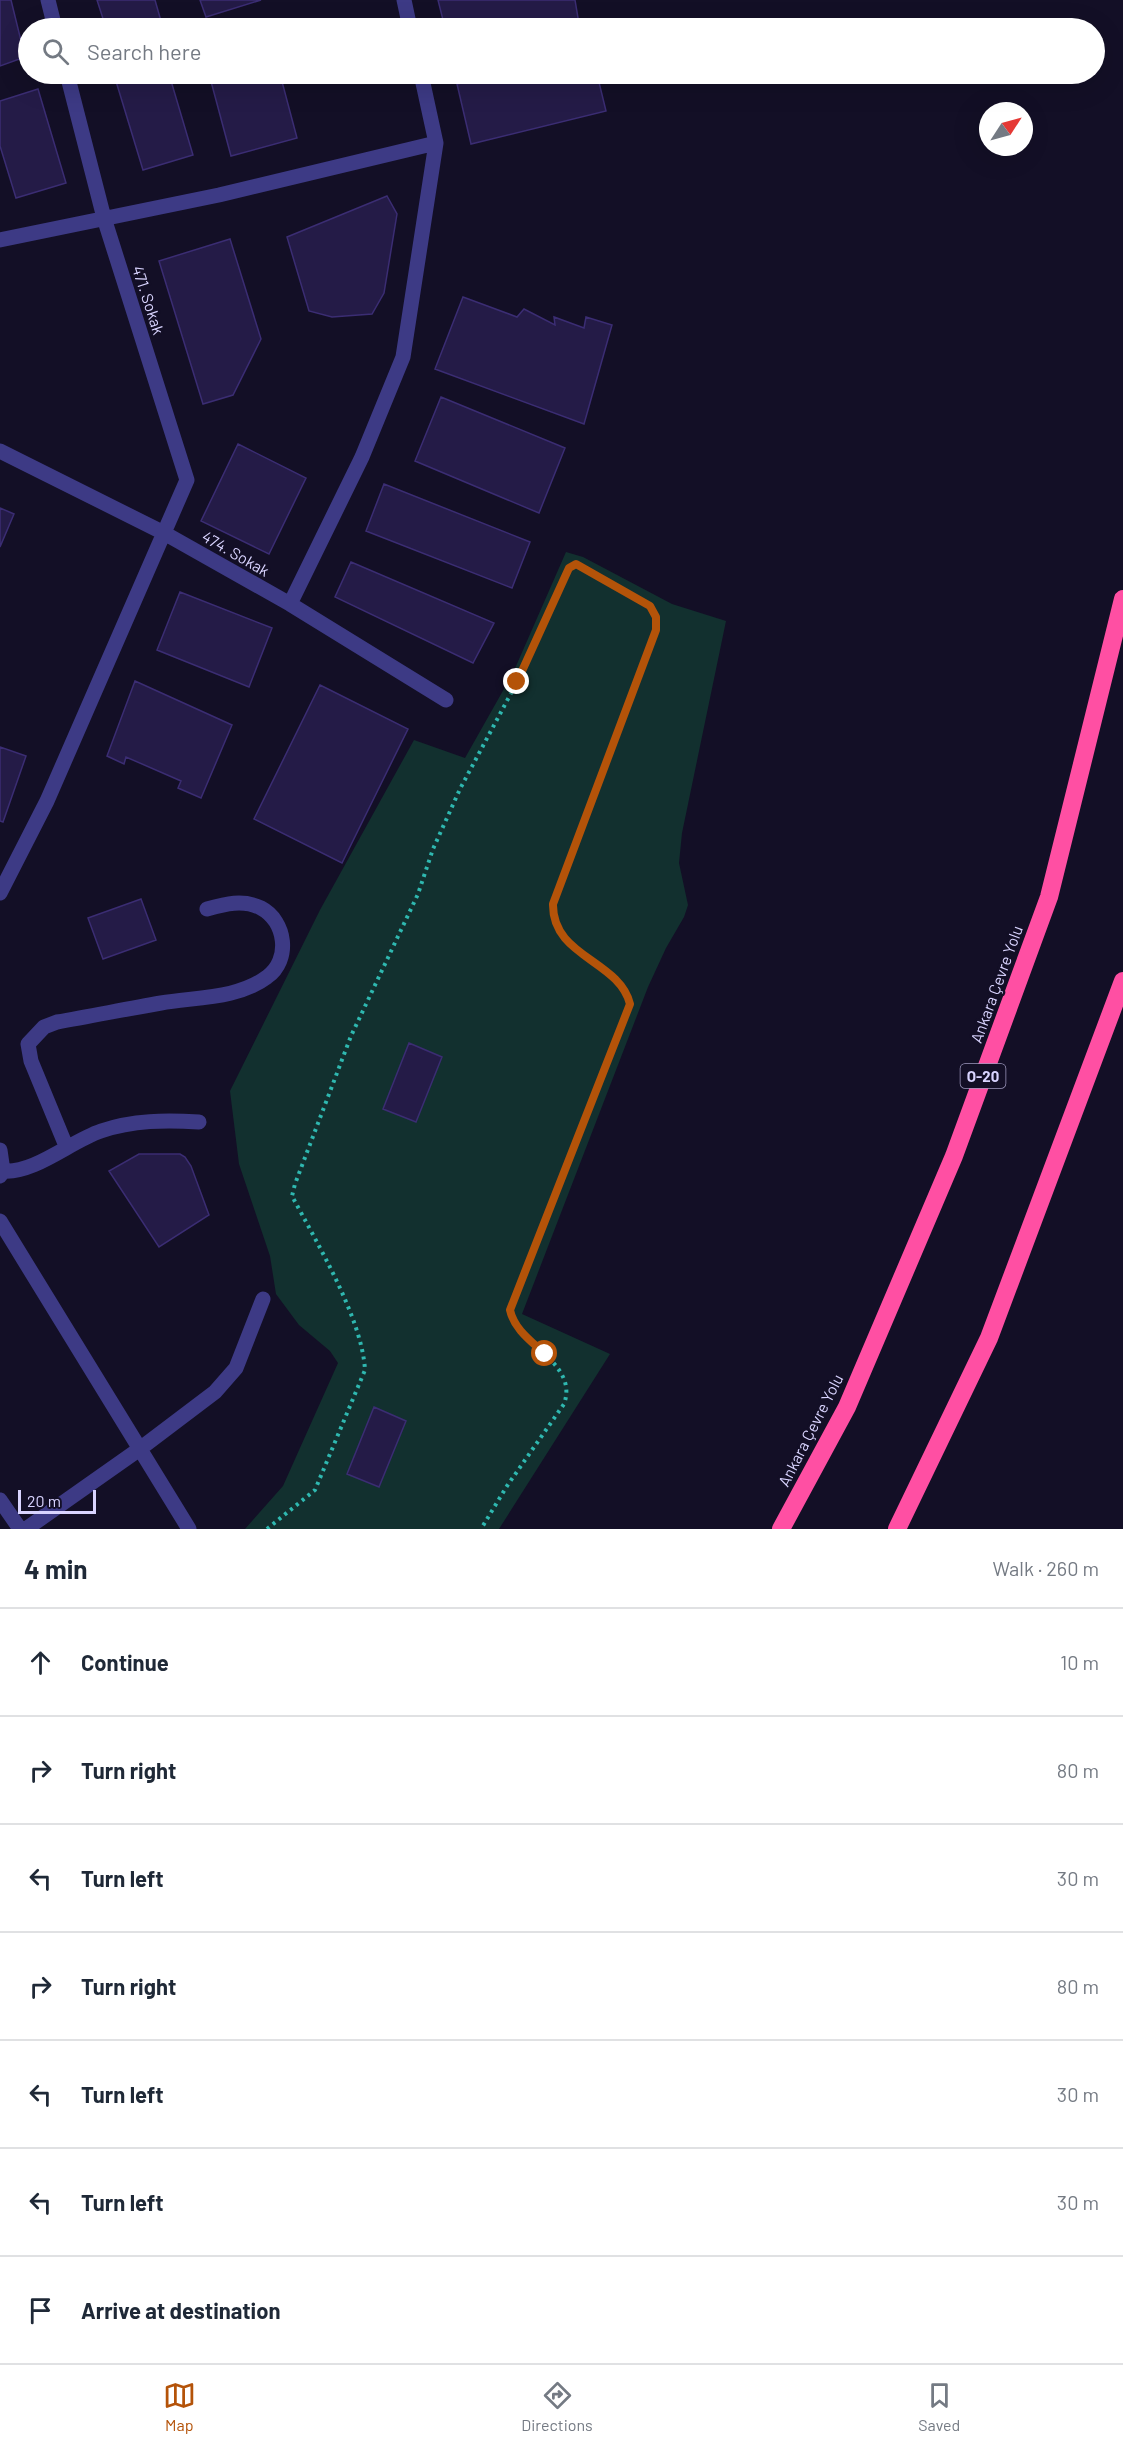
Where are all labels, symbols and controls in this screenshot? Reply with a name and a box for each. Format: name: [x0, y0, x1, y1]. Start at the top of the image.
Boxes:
search box: [18, 18, 1105, 84]
icon: search: [39, 35, 72, 68]
text: Search here: [87, 38, 201, 64]
north arrow: [979, 102, 1033, 156]
street label: 471. Sokak: [129, 263, 169, 337]
street label: 474. Sokak: [199, 526, 273, 580]
route end: [503, 668, 529, 694]
street label: Ankara Çevre Yolu: [966, 923, 1026, 1045]
road number: O-20: [960, 1064, 1006, 1088]
route start: [531, 1340, 557, 1366]
street label: Ankara Çevre Yolu: [773, 1371, 847, 1489]
scale bar: [18, 1487, 96, 1514]
text: 20 m: [27, 1491, 61, 1510]
text: 4 min: [24, 1553, 88, 1584]
text: Walk · 260 m: [992, 1556, 1099, 1580]
icon: ahead: [24, 1646, 57, 1679]
text: Continue: [81, 1649, 169, 1675]
text: 10 m: [1060, 1650, 1099, 1674]
icon: right: [24, 1754, 57, 1787]
text: Turn right: [81, 1757, 176, 1783]
text: 80 m: [1057, 1758, 1099, 1782]
icon: left: [24, 1862, 57, 1895]
text: Turn left: [81, 1865, 164, 1891]
text: 30 m: [1057, 1866, 1099, 1890]
icon: right: [24, 1970, 57, 2003]
text: Turn right: [81, 1973, 176, 1999]
text: 80 m: [1057, 1974, 1099, 1998]
icon: left: [24, 2078, 57, 2111]
text: Turn left: [81, 2081, 164, 2107]
text: 30 m: [1057, 2082, 1099, 2106]
icon: left: [24, 2186, 57, 2219]
text: Turn left: [81, 2189, 164, 2215]
text: 30 m: [1057, 2190, 1099, 2214]
icon: arrive: [24, 2294, 57, 2327]
text: Arrive at destination: [81, 2297, 280, 2323]
tab: Map: [163, 2379, 196, 2434]
tab: Directions: [521, 2379, 593, 2434]
tab: Saved: [918, 2379, 960, 2434]

